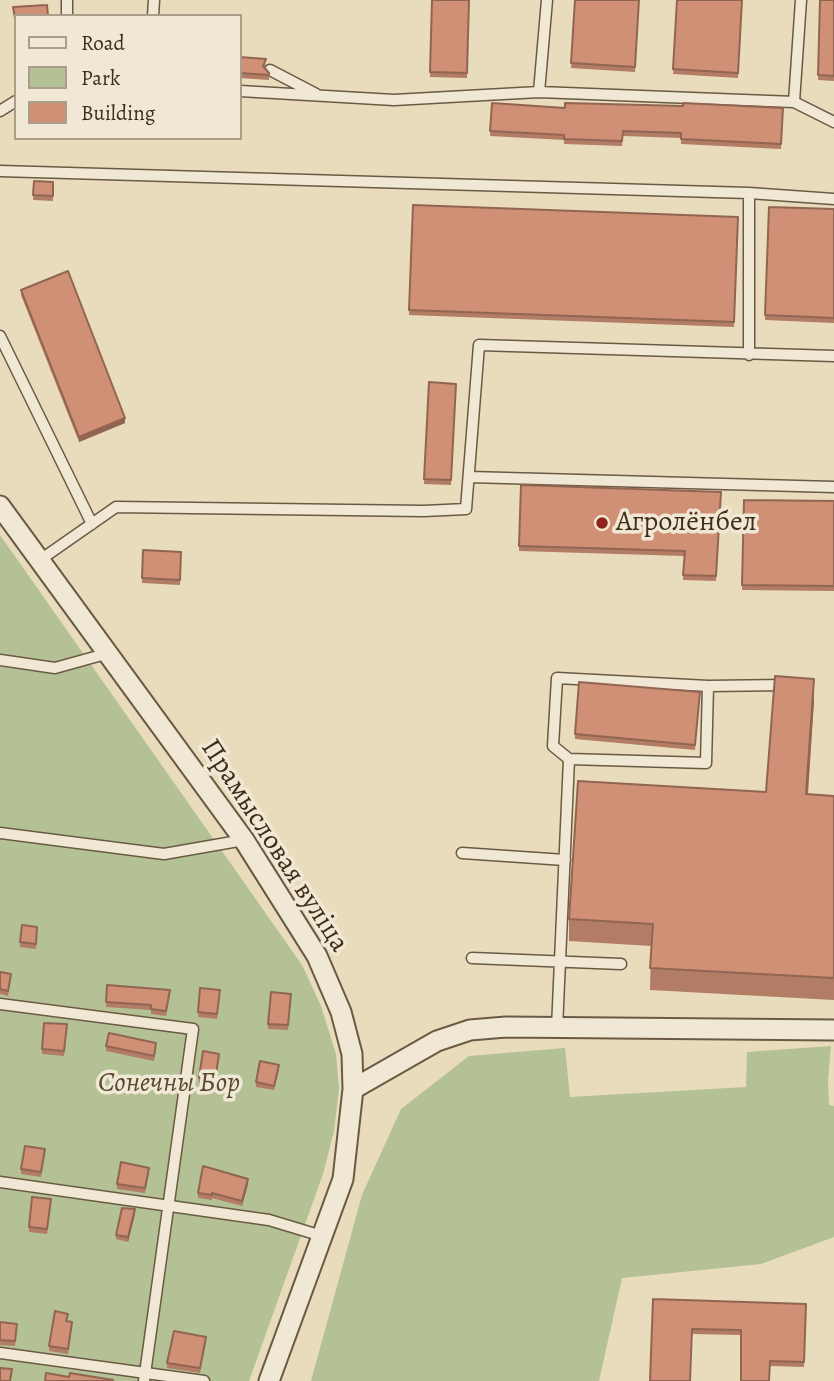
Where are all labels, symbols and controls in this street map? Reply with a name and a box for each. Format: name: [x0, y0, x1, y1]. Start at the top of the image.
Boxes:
legend: [14, 14, 242, 140]
text: Road: [81, 29, 125, 57]
text: Park: [81, 64, 120, 92]
text: Building: [81, 99, 155, 127]
place label: Агролёнбел: [616, 506, 757, 540]
marker: Агролёнбел: [594, 515, 610, 531]
street label: Прамысловая вуліца: [193, 733, 355, 959]
park label: Сонечны Бор: [98, 1067, 240, 1101]

